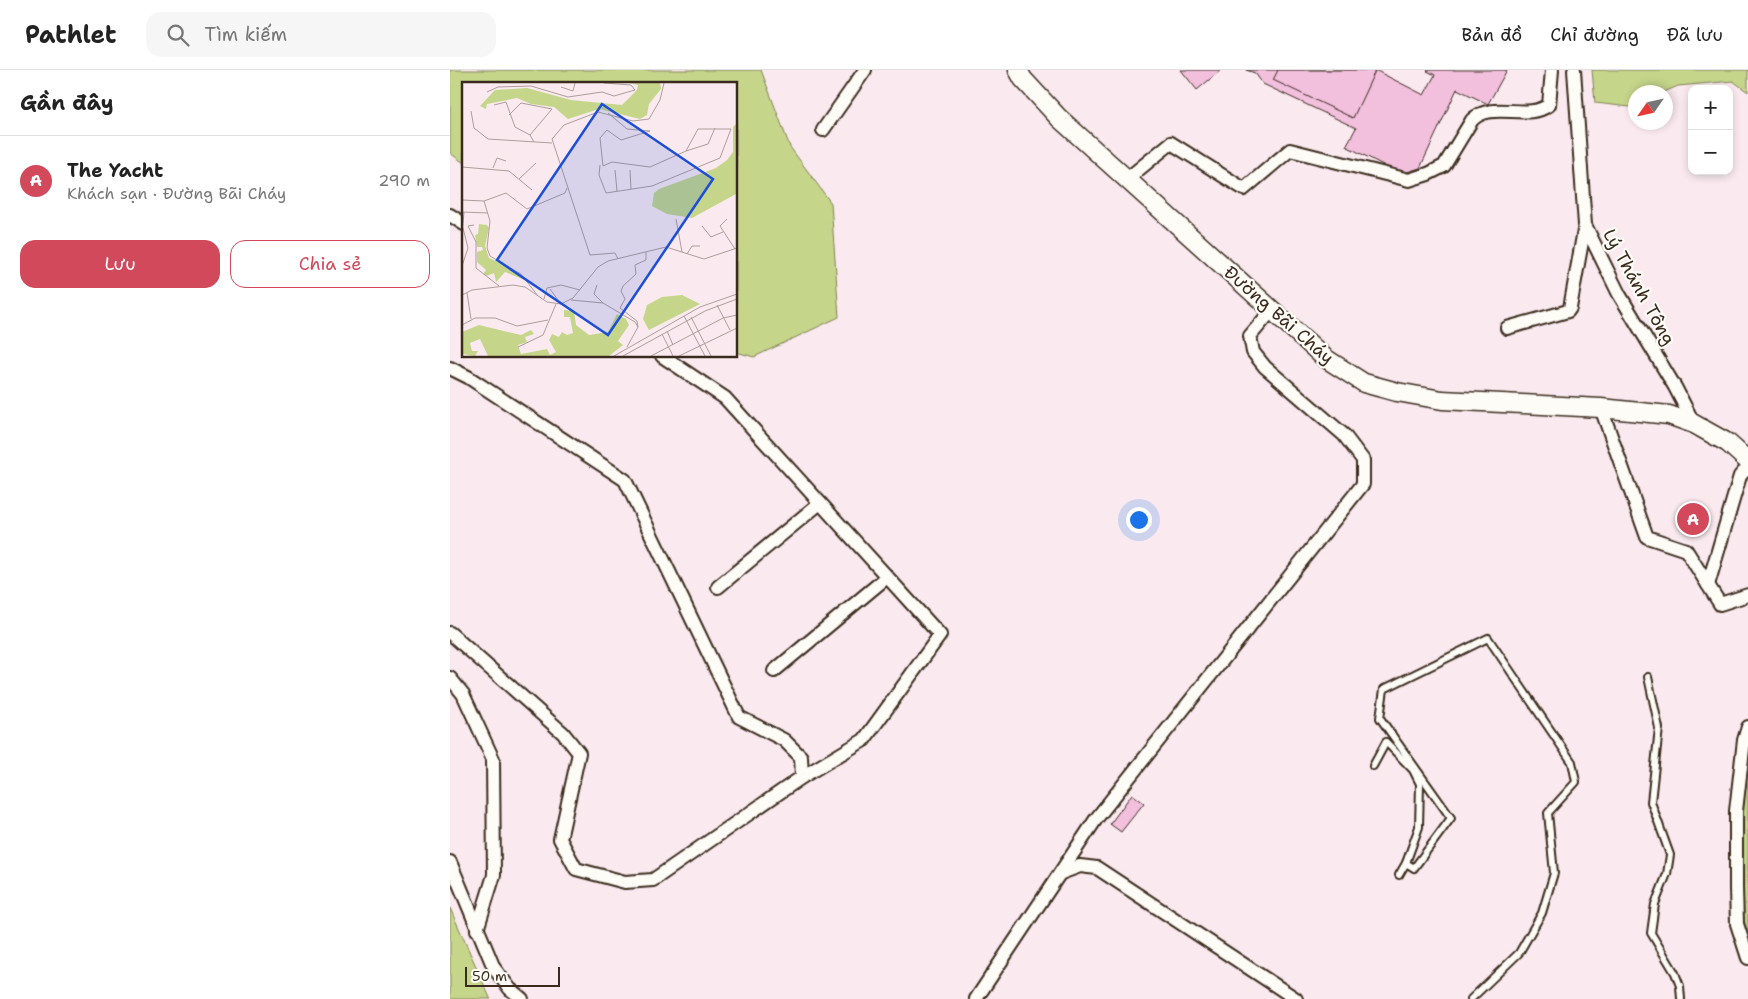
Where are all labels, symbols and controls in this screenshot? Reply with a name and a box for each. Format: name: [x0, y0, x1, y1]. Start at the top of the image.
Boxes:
search box: [146, 12, 496, 57]
text: Pathlet: [25, 19, 116, 51]
icon: search: [164, 21, 192, 49]
text: Tìm kiếm: [204, 22, 287, 47]
text: Bản đồ: [1461, 23, 1522, 47]
text: Chỉ đường: [1550, 23, 1639, 47]
text: Đã lưu: [1667, 23, 1723, 47]
inset map: [462, 82, 738, 358]
north arrow: [1628, 85, 1673, 130]
map controls: [1688, 85, 1733, 175]
button: +: [1688, 85, 1733, 130]
text: Gần đây: [20, 89, 114, 117]
button: −: [1688, 130, 1733, 175]
text: The Yacht: [67, 158, 163, 183]
text: A: [30, 170, 42, 191]
text: 290 m: [378, 170, 430, 191]
text: Khách sạn · Đường Bãi Cháy: [67, 183, 286, 204]
street label: Lý Thánh Tông: [1597, 225, 1681, 349]
button: Lưu: [20, 240, 220, 288]
button: Chia sẻ: [230, 240, 430, 288]
street label: Đường Bãi Cháy: [1219, 260, 1339, 370]
pin: A: [1677, 500, 1709, 538]
your location: [1126, 507, 1152, 533]
scale bar: [465, 964, 560, 987]
text: 50 m: [472, 967, 507, 985]

